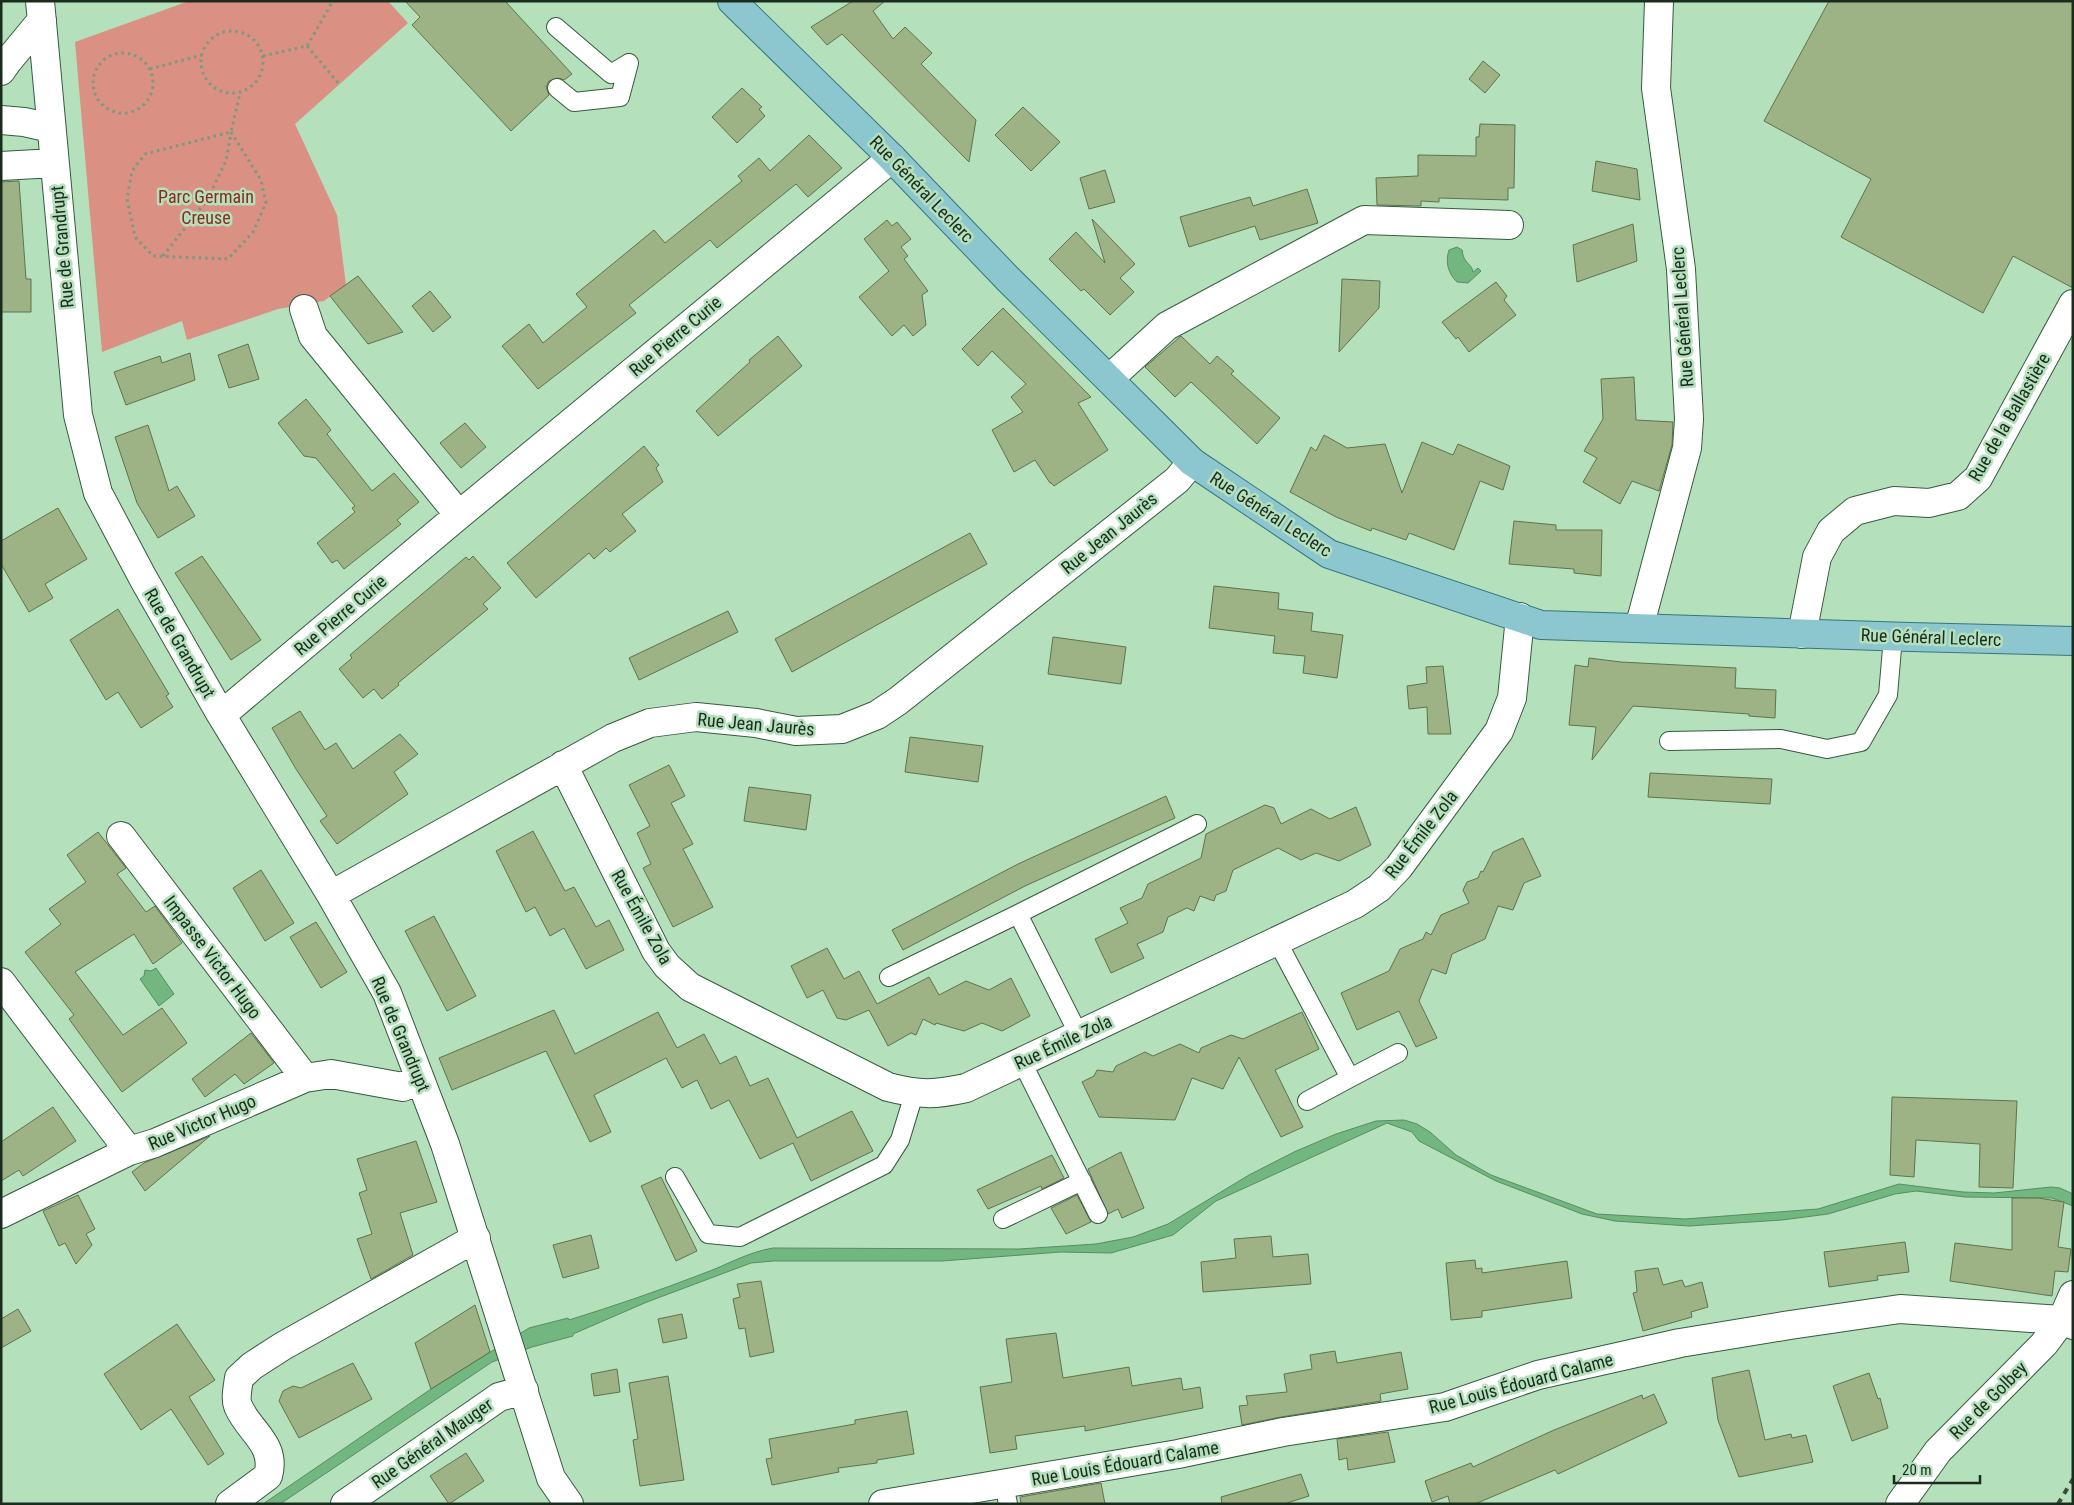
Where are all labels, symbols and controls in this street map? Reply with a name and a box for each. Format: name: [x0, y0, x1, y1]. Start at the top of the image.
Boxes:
street label: Rue Général Leclerc: [866, 131, 978, 247]
street label: Rue de Grandrupt: [46, 185, 78, 309]
park label: Parc Germain Creuse: [158, 186, 254, 228]
street label: Rue Général Leclerc: [1667, 246, 1697, 388]
street label: Rue Pierre Curie: [625, 291, 725, 381]
street label: Rue de la Ballastière: [1964, 349, 2054, 485]
street label: Rue Général Leclerc: [1206, 467, 1336, 561]
street label: Rue Jean Jaurès: [1057, 488, 1161, 578]
street label: Rue Pierre Curie: [290, 570, 390, 660]
street label: Rue de Grandrupt: [140, 585, 220, 701]
street label: Rue Général Leclerc: [1860, 624, 2002, 650]
street label: Rue Jean Jaurès: [697, 708, 815, 740]
street label: Rue Émile Zola: [1380, 786, 1462, 882]
street label: Rue Émile Zola: [607, 866, 677, 968]
street label: Impasse Victor Hugo: [160, 891, 266, 1023]
street label: Rue de Grandrupt: [367, 973, 435, 1095]
street label: Rue Émile Zola: [1011, 1010, 1115, 1074]
street label: Rue Victor Hugo: [145, 1090, 259, 1154]
street label: Rue Louis Édouard Calame: [1427, 1348, 1615, 1418]
street label: Rue de Golbey: [1945, 1357, 2031, 1443]
street label: Rue Général Mauger: [367, 1393, 497, 1493]
street label: Rue Louis Édouard Calame: [1030, 1436, 1220, 1490]
scale bar: [1894, 1452, 1980, 1484]
text: 20 m: [1902, 1461, 1932, 1479]

